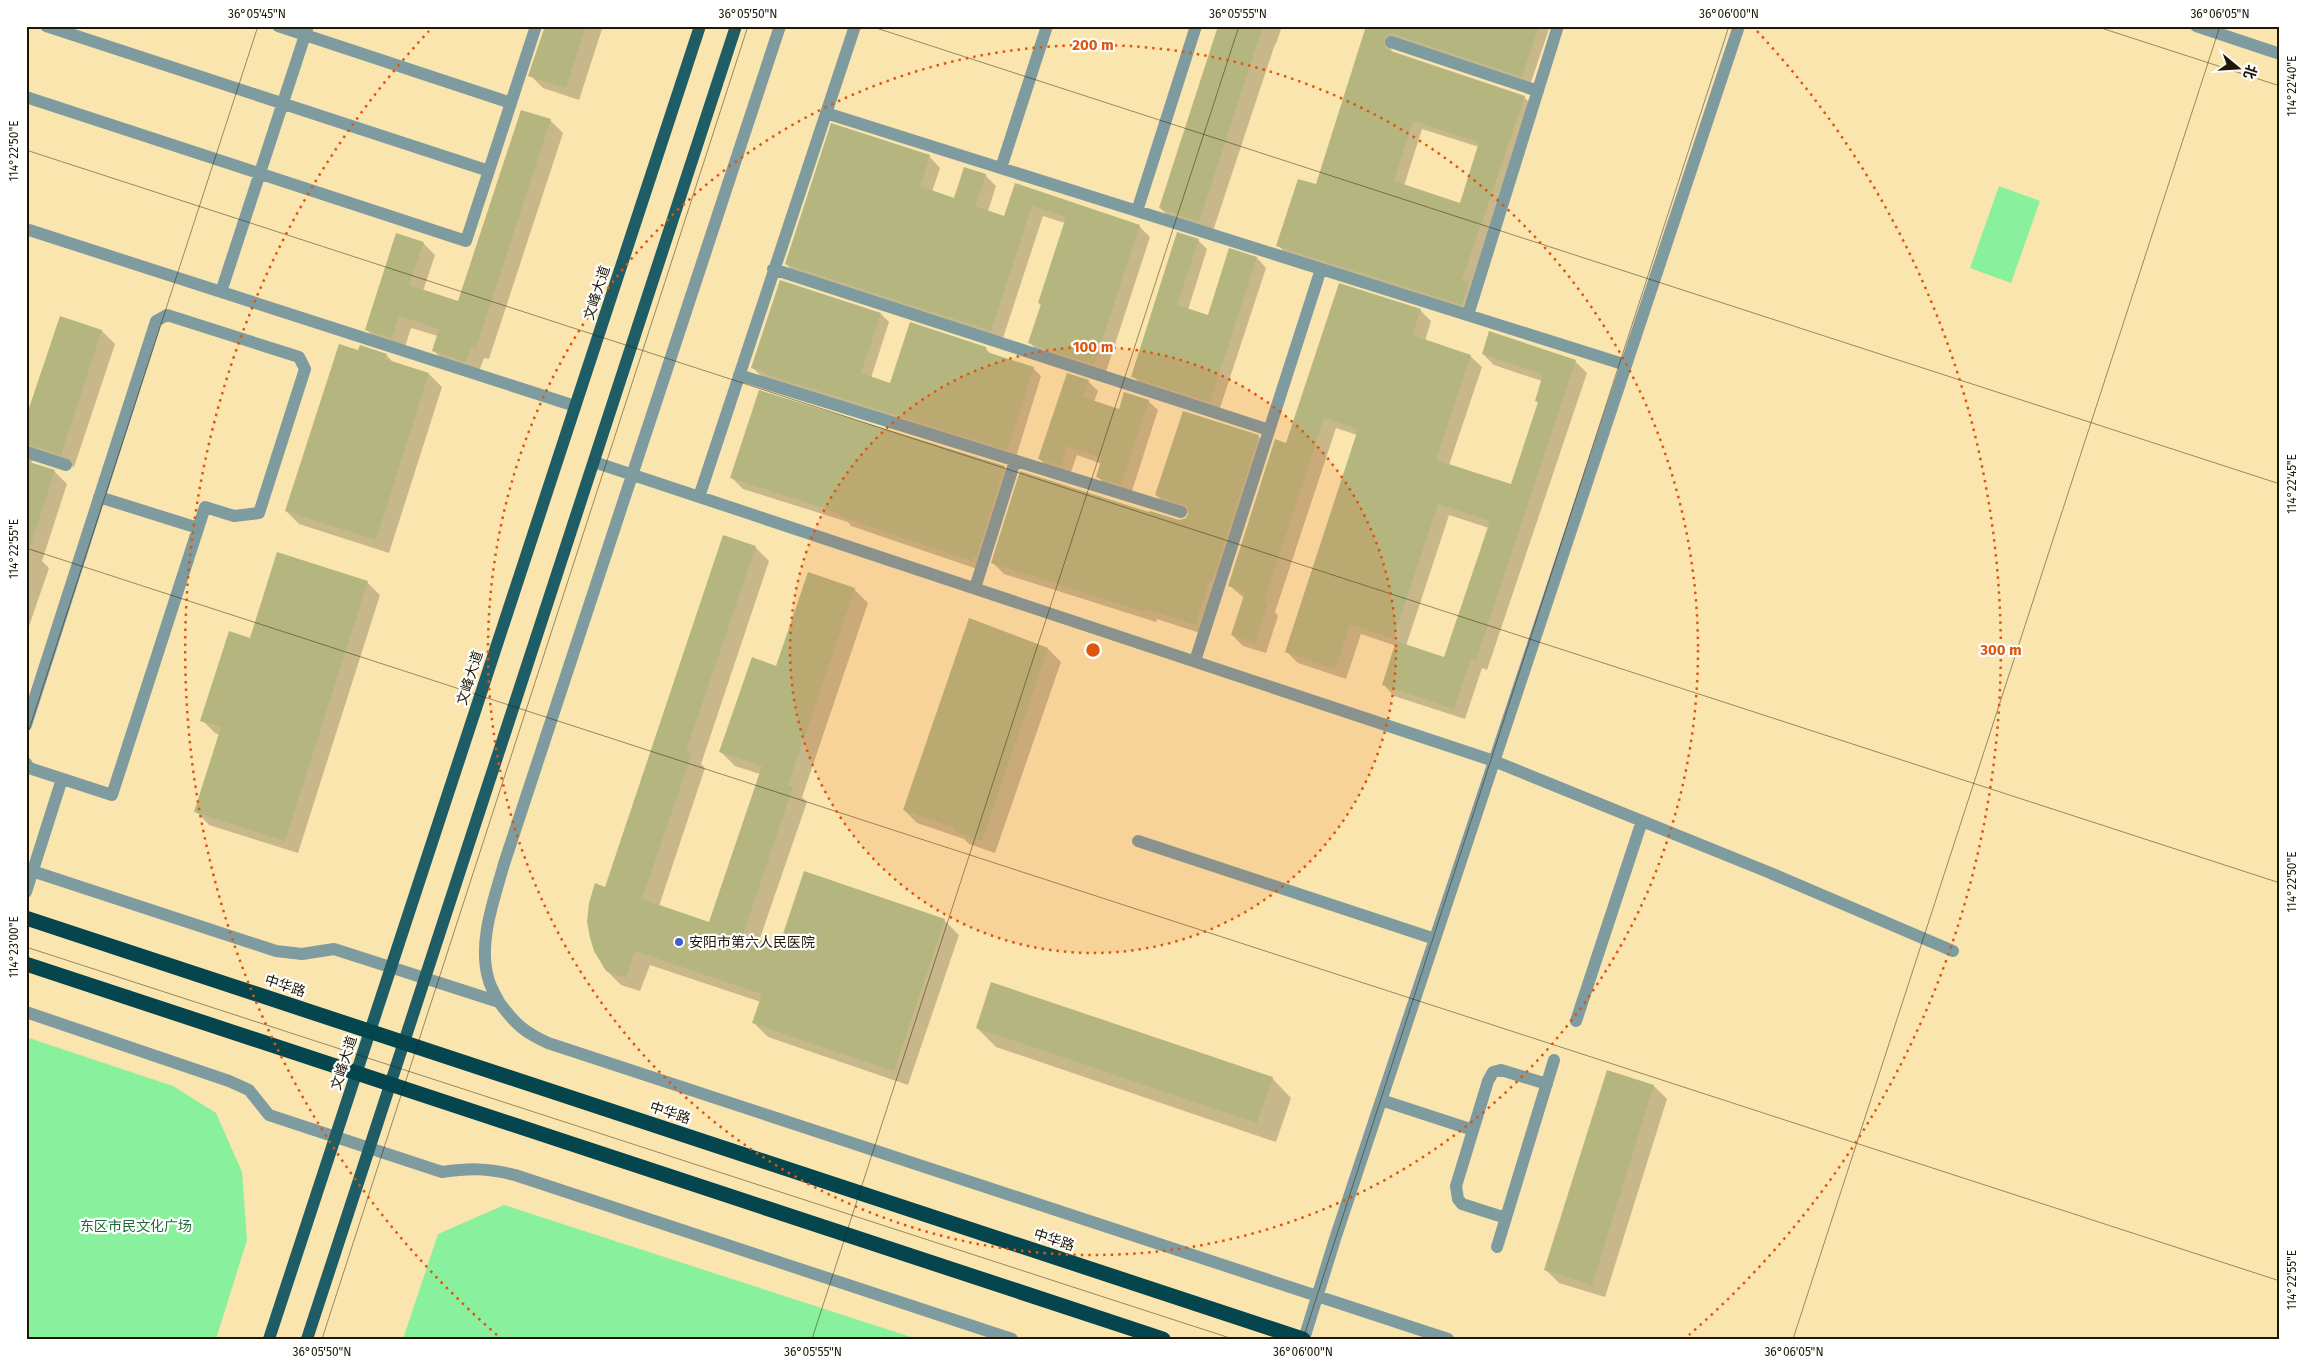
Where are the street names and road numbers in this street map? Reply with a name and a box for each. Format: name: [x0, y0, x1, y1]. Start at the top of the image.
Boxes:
street label: 文峰大道: [580, 264, 614, 322]
street label: 文峰大道: [453, 649, 487, 707]
street label: 中华路: [262, 971, 308, 1001]
street label: 文峰大道: [327, 1034, 361, 1092]
street label: 中华路: [647, 1098, 693, 1128]
street label: 中华路: [1031, 1225, 1077, 1255]

